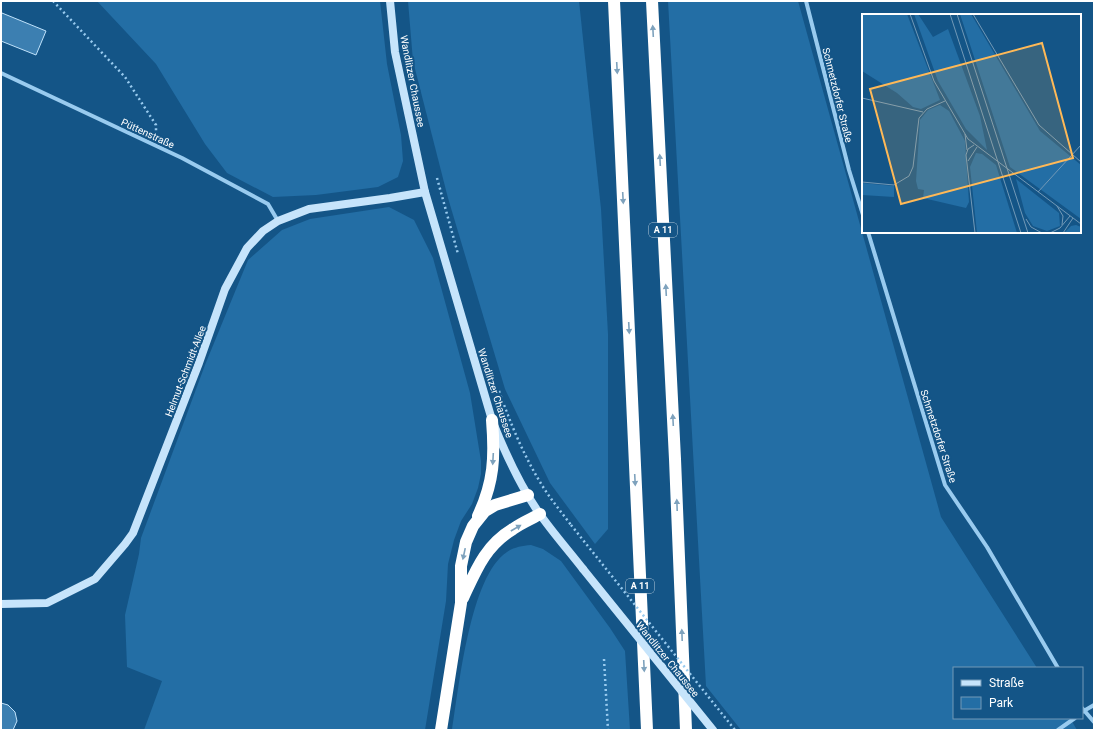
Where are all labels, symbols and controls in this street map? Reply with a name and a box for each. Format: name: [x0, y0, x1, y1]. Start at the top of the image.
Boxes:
inset map: [862, 14, 1081, 233]
one-way arrow: [650, 24, 656, 37]
street label: Wandlitzer Chaussee: [398, 34, 427, 128]
street label: Schmetzdorfer Straße: [820, 47, 855, 144]
one-way arrow: [614, 62, 620, 75]
street label: Püttenstraße: [119, 116, 176, 151]
one-way arrow: [656, 154, 663, 166]
one-way arrow: [619, 192, 626, 204]
road number: A 11: [649, 223, 677, 237]
one-way arrow: [663, 284, 670, 296]
one-way arrow: [625, 322, 632, 334]
street label: Helmut-Schmidt-Allee: [163, 324, 208, 418]
street label: Wandlitzer Chaussee: [476, 347, 515, 439]
street label: Schmetzdorfer Straße: [918, 388, 959, 484]
one-way arrow: [669, 414, 676, 426]
one-way arrow: [490, 453, 497, 465]
one-way arrow: [632, 474, 639, 486]
one-way arrow: [673, 499, 680, 511]
one-way arrow: [510, 524, 522, 531]
one-way arrow: [461, 548, 467, 561]
road number: A 11: [626, 579, 654, 593]
street label: Wandlitzer Chaussee: [634, 620, 701, 699]
one-way arrow: [679, 628, 685, 641]
one-way arrow: [640, 660, 647, 672]
legend: [953, 667, 1083, 719]
text: Straße: [989, 676, 1024, 690]
text: Park: [989, 696, 1014, 710]

